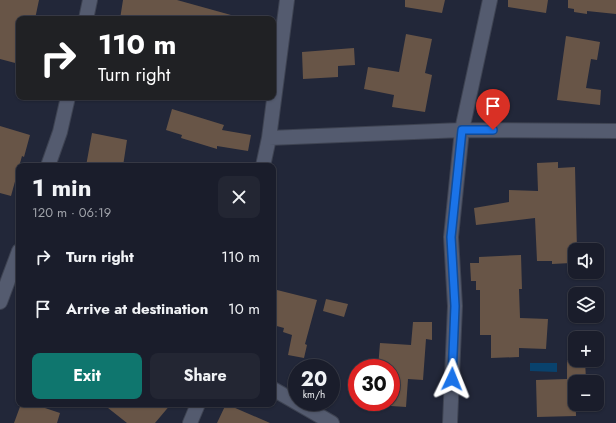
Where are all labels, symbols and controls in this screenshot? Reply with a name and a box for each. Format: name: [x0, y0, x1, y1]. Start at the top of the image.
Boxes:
text: 110 m: [98, 24, 176, 65]
icon: right: [32, 32, 84, 84]
text: Turn right: [98, 62, 170, 88]
pin: [476, 89, 510, 130]
icon: arrive: [482, 95, 504, 117]
text: 1 min: [32, 170, 92, 205]
button: close: [218, 176, 260, 218]
text: 120 m · 06:19: [32, 203, 111, 222]
map controls: [568, 243, 604, 411]
button: sound: [568, 243, 604, 279]
icon: right: [32, 246, 54, 268]
text: Turn right: [66, 246, 134, 268]
text: 110 m: [221, 246, 260, 268]
button: layers: [568, 287, 604, 323]
icon: arrive: [32, 298, 54, 320]
text: Arrive at destination: [66, 298, 208, 320]
text: 10 m: [228, 298, 260, 320]
button: +: [568, 331, 604, 367]
button: Exit: [32, 353, 142, 399]
button: Share: [150, 353, 260, 399]
position arrow: [431, 358, 473, 400]
speed limit sign: 30: [348, 359, 400, 411]
text: 20: [301, 365, 327, 394]
button: −: [568, 375, 604, 411]
text: km/h: [303, 387, 325, 402]

